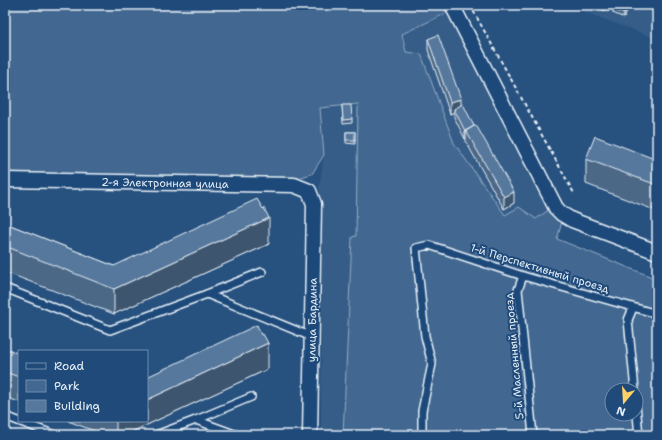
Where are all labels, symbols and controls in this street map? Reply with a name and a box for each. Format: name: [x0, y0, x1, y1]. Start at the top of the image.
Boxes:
street label: 2-я Электронная улица: [101, 175, 229, 192]
street label: 1-й Перспективный проезд: [469, 240, 611, 297]
street label: улица Бардина: [304, 278, 321, 362]
street label: 5-й Масленный проезд: [501, 292, 528, 420]
legend: [18, 350, 148, 422]
text: Road: [54, 358, 85, 374]
text: Park: [54, 378, 80, 394]
north arrow: [604, 382, 644, 422]
text: Building: [54, 398, 100, 414]
text: N: [614, 402, 628, 420]

